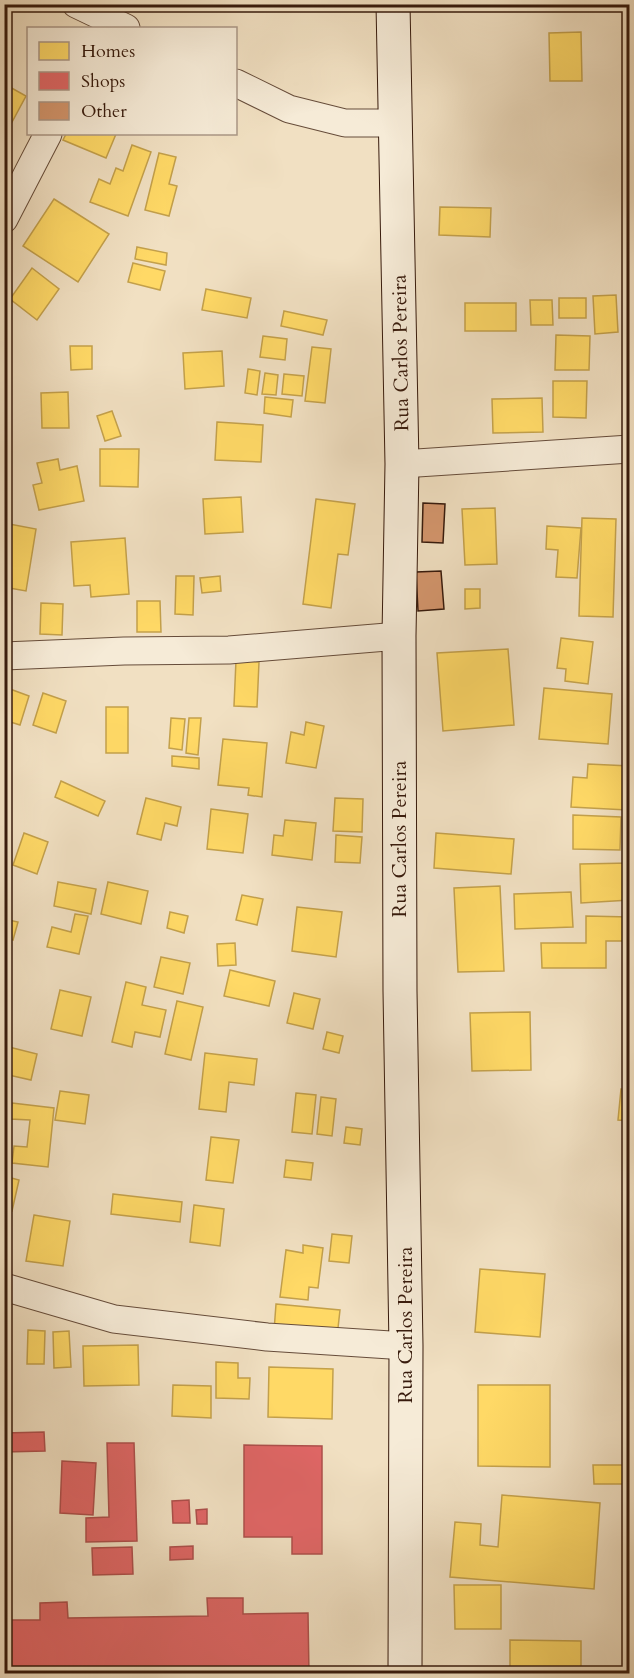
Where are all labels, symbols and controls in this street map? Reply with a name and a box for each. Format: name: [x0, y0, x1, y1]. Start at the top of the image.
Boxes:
legend: [27, 27, 237, 135]
text: Homes: [81, 39, 135, 64]
text: Shops: [81, 69, 125, 94]
text: Other: [81, 99, 127, 124]
street label: Rua Carlos Pereira: [386, 274, 415, 432]
street label: Rua Carlos Pereira: [386, 760, 413, 917]
street label: Rua Carlos Pereira: [392, 1246, 419, 1403]

